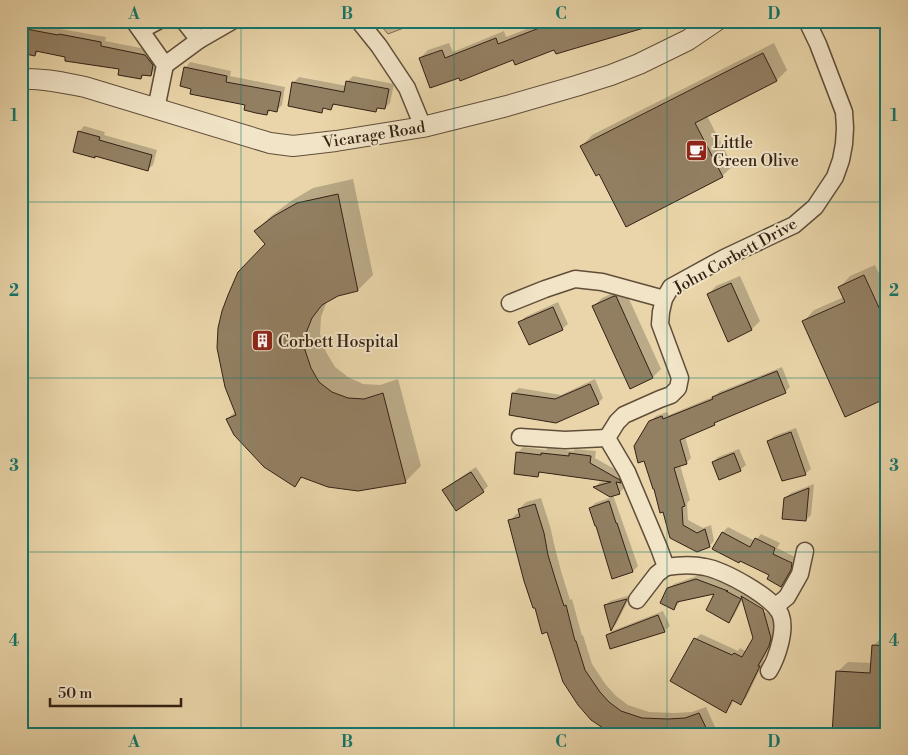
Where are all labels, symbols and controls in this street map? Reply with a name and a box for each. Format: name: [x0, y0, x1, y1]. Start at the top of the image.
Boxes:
text: A: [127, 4, 140, 24]
text: B: [341, 4, 353, 24]
text: C: [555, 4, 567, 24]
text: D: [768, 4, 781, 24]
text: 1: [10, 106, 18, 126]
text: 1: [890, 106, 898, 126]
street label: Vicarage Road: [320, 117, 427, 153]
place label: Little Green Olive: [713, 133, 799, 171]
cafe icon: Little Green Olive: [685, 139, 709, 163]
street label: John Corbett Drive: [670, 214, 800, 298]
text: 2: [9, 281, 19, 301]
text: 2: [889, 281, 899, 301]
building icon: Corbett Hospital: [250, 329, 274, 353]
place label: Corbett Hospital: [278, 332, 399, 352]
text: 3: [9, 456, 19, 476]
text: 3: [889, 456, 899, 476]
text: 4: [9, 631, 20, 651]
text: 4: [889, 631, 900, 651]
scale bar: [50, 675, 181, 707]
text: 50 m: [58, 684, 92, 703]
text: A: [127, 732, 140, 752]
text: B: [341, 732, 353, 752]
text: C: [555, 732, 567, 752]
text: D: [768, 732, 781, 752]

